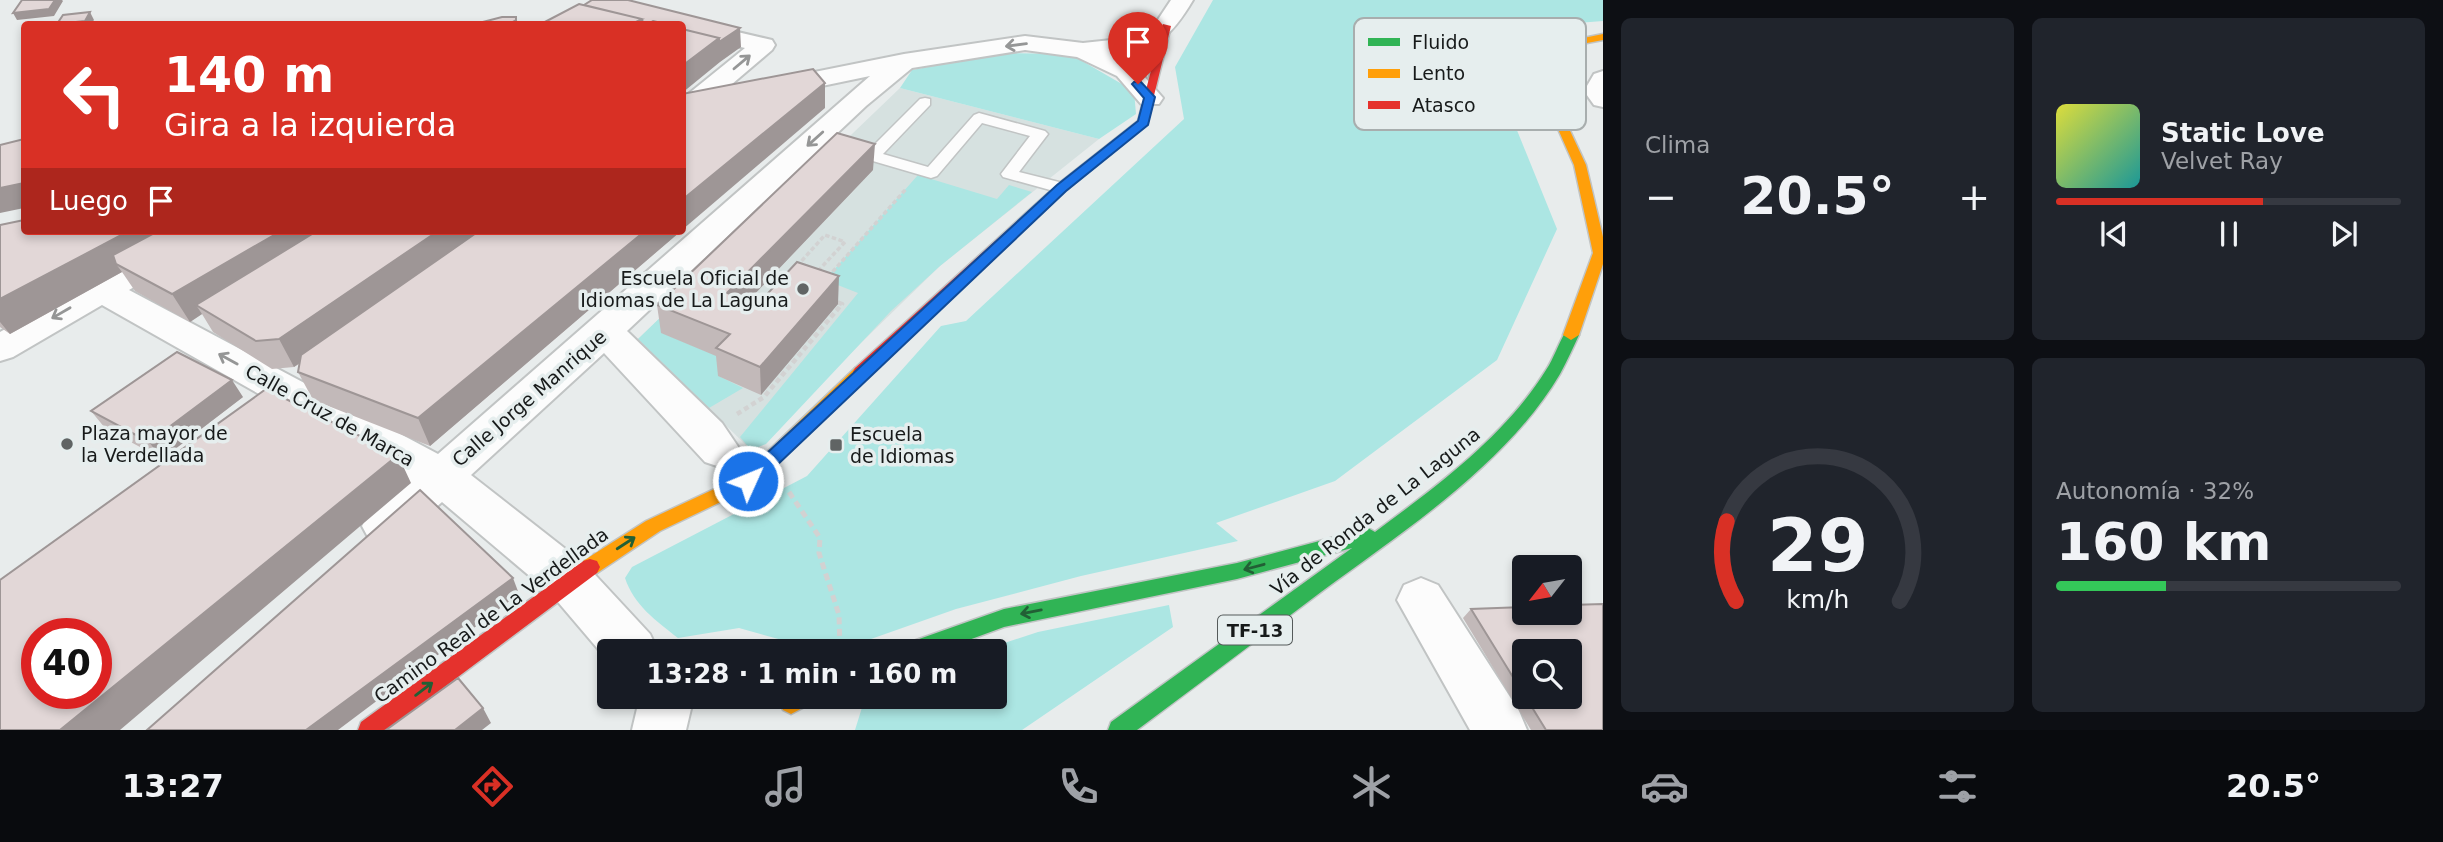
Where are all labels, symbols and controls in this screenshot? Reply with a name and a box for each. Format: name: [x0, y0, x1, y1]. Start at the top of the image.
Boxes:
pin: [1108, 12.0, 1168, 84]
legend: [1354, 18, 1586, 130]
icon: arrive: [1119, 23, 1157, 61]
text: Fluido: [1412, 31, 1469, 53]
one-way arrow: [1005, 38, 1028, 51]
text: 140 m: [164, 47, 334, 104]
icon: left: [49, 49, 140, 140]
one-way arrow: [733, 54, 751, 70]
text: Lento: [1412, 62, 1465, 84]
text: Atasco: [1412, 94, 1476, 116]
text: Gira a la izquierda: [164, 106, 456, 144]
text: Static Love: [2161, 118, 2325, 148]
one-way arrow: [807, 131, 825, 147]
text: Clima: [1645, 132, 1710, 158]
text: Velvet Ray: [2161, 148, 2283, 174]
text: 20.5°: [1740, 166, 1895, 226]
text: −: [1645, 175, 1677, 219]
text: +: [1958, 175, 1990, 219]
icon: arrive: [142, 182, 180, 220]
text: Luego: [49, 186, 128, 216]
icon: previous: [2095, 215, 2133, 253]
icon: pause: [2210, 215, 2248, 253]
icon: next: [2325, 215, 2363, 253]
place label: Escuela Oficial de Idiomas de La Laguna: [580, 267, 789, 311]
marker: Escuela Oficial de Idiomas de La Laguna: [795, 281, 811, 297]
one-way arrow: [52, 307, 72, 321]
street label: Calle Jorge Manrique: [448, 325, 610, 471]
one-way arrow: [218, 352, 239, 365]
street label: Calle Cruz de Marca: [242, 359, 418, 471]
place label: Plaza mayor de la Verdellada: [81, 422, 228, 466]
street label: Vía de Ronda de La Laguna: [1266, 422, 1484, 600]
place label: Escuela de Idiomas: [850, 423, 954, 467]
marker: Plaza mayor de la Verdellada: [59, 436, 75, 452]
marker: Escuela de Idiomas: [828, 437, 844, 453]
position arrow: [711, 444, 785, 518]
text: Autonomía · 32%: [2056, 478, 2254, 504]
text: 29: [1767, 503, 1868, 588]
text: 160 km: [2056, 512, 2271, 572]
street label: Camino Real de La Verdellada: [370, 523, 612, 707]
one-way arrow: [616, 535, 635, 550]
north arrow: [1512, 555, 1582, 625]
map controls: [1512, 555, 1582, 709]
one-way arrow: [1243, 561, 1266, 574]
text: km/h: [1786, 585, 1849, 614]
one-way arrow: [1020, 606, 1043, 620]
road number: TF-13: [1218, 616, 1292, 644]
speed limit sign: 40: [21, 618, 112, 709]
button: search: [1512, 639, 1582, 709]
text: 13:28 · 1 min · 160 m: [647, 659, 957, 689]
one-way arrow: [414, 682, 433, 697]
icon: directions: [468, 762, 517, 811]
icon: music: [761, 762, 810, 811]
icon: phone: [1054, 762, 1103, 811]
icon: climate: [1347, 762, 1396, 811]
icon: car: [1640, 762, 1689, 811]
icon: filters: [1933, 762, 1982, 811]
text: 13:27: [122, 767, 224, 805]
text: 20.5°: [2226, 767, 2321, 805]

